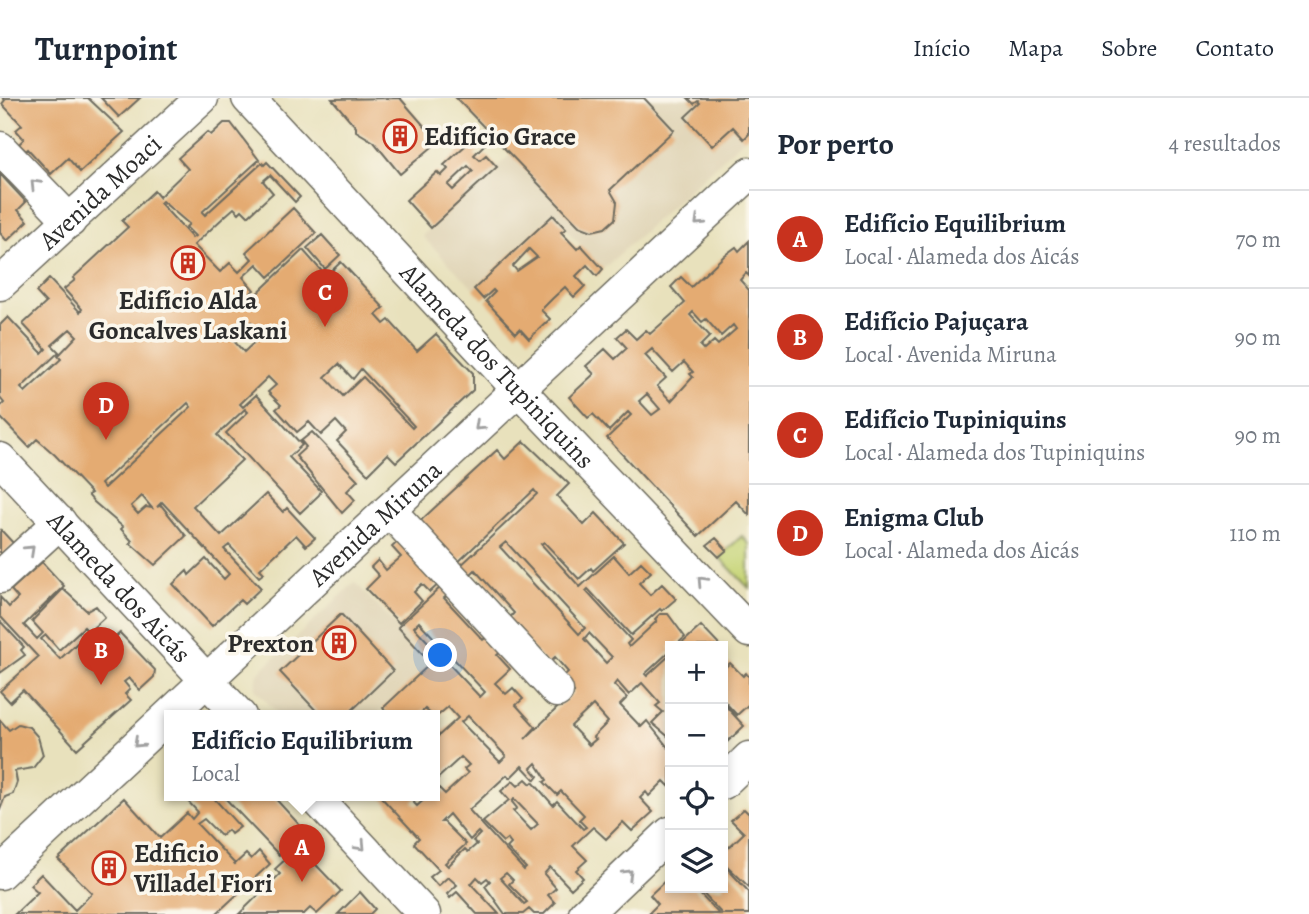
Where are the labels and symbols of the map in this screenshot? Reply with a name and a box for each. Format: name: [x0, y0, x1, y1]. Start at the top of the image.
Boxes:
building icon: Edifício Grace: [381, 117, 419, 155]
place label: Edifício Grace: [424, 119, 576, 154]
street label: Avenida Moaci: [30, 126, 169, 258]
one-way arrow: [31, 180, 43, 193]
one-way arrow: [694, 212, 707, 225]
building icon: Edifício Alda Goncalves Laskani: [169, 244, 207, 282]
street label: Alameda dos Tupiniquins: [392, 255, 602, 476]
pin: C: [302, 269, 348, 327]
place label: Edifício Alda Goncalves Laskani: [89, 283, 287, 348]
pin: D: [83, 382, 129, 440]
one-way arrow: [474, 418, 487, 430]
street label: Avenida Miruna: [300, 452, 449, 594]
street label: Alameda dos Aicás: [39, 503, 199, 670]
one-way arrow: [22, 545, 35, 558]
one-way arrow: [698, 576, 711, 589]
building icon: Prexton: [320, 624, 358, 662]
place label: Prexton: [227, 626, 314, 661]
pin: B: [78, 627, 124, 685]
your location: [423, 638, 457, 672]
one-way arrow: [134, 735, 147, 748]
pin: A: [279, 824, 325, 882]
place label: Edificio Villadel Fiori: [133, 836, 273, 901]
one-way arrow: [352, 838, 365, 851]
building icon: Edificio Villadel Fiori: [90, 849, 128, 887]
one-way arrow: [620, 869, 633, 882]

